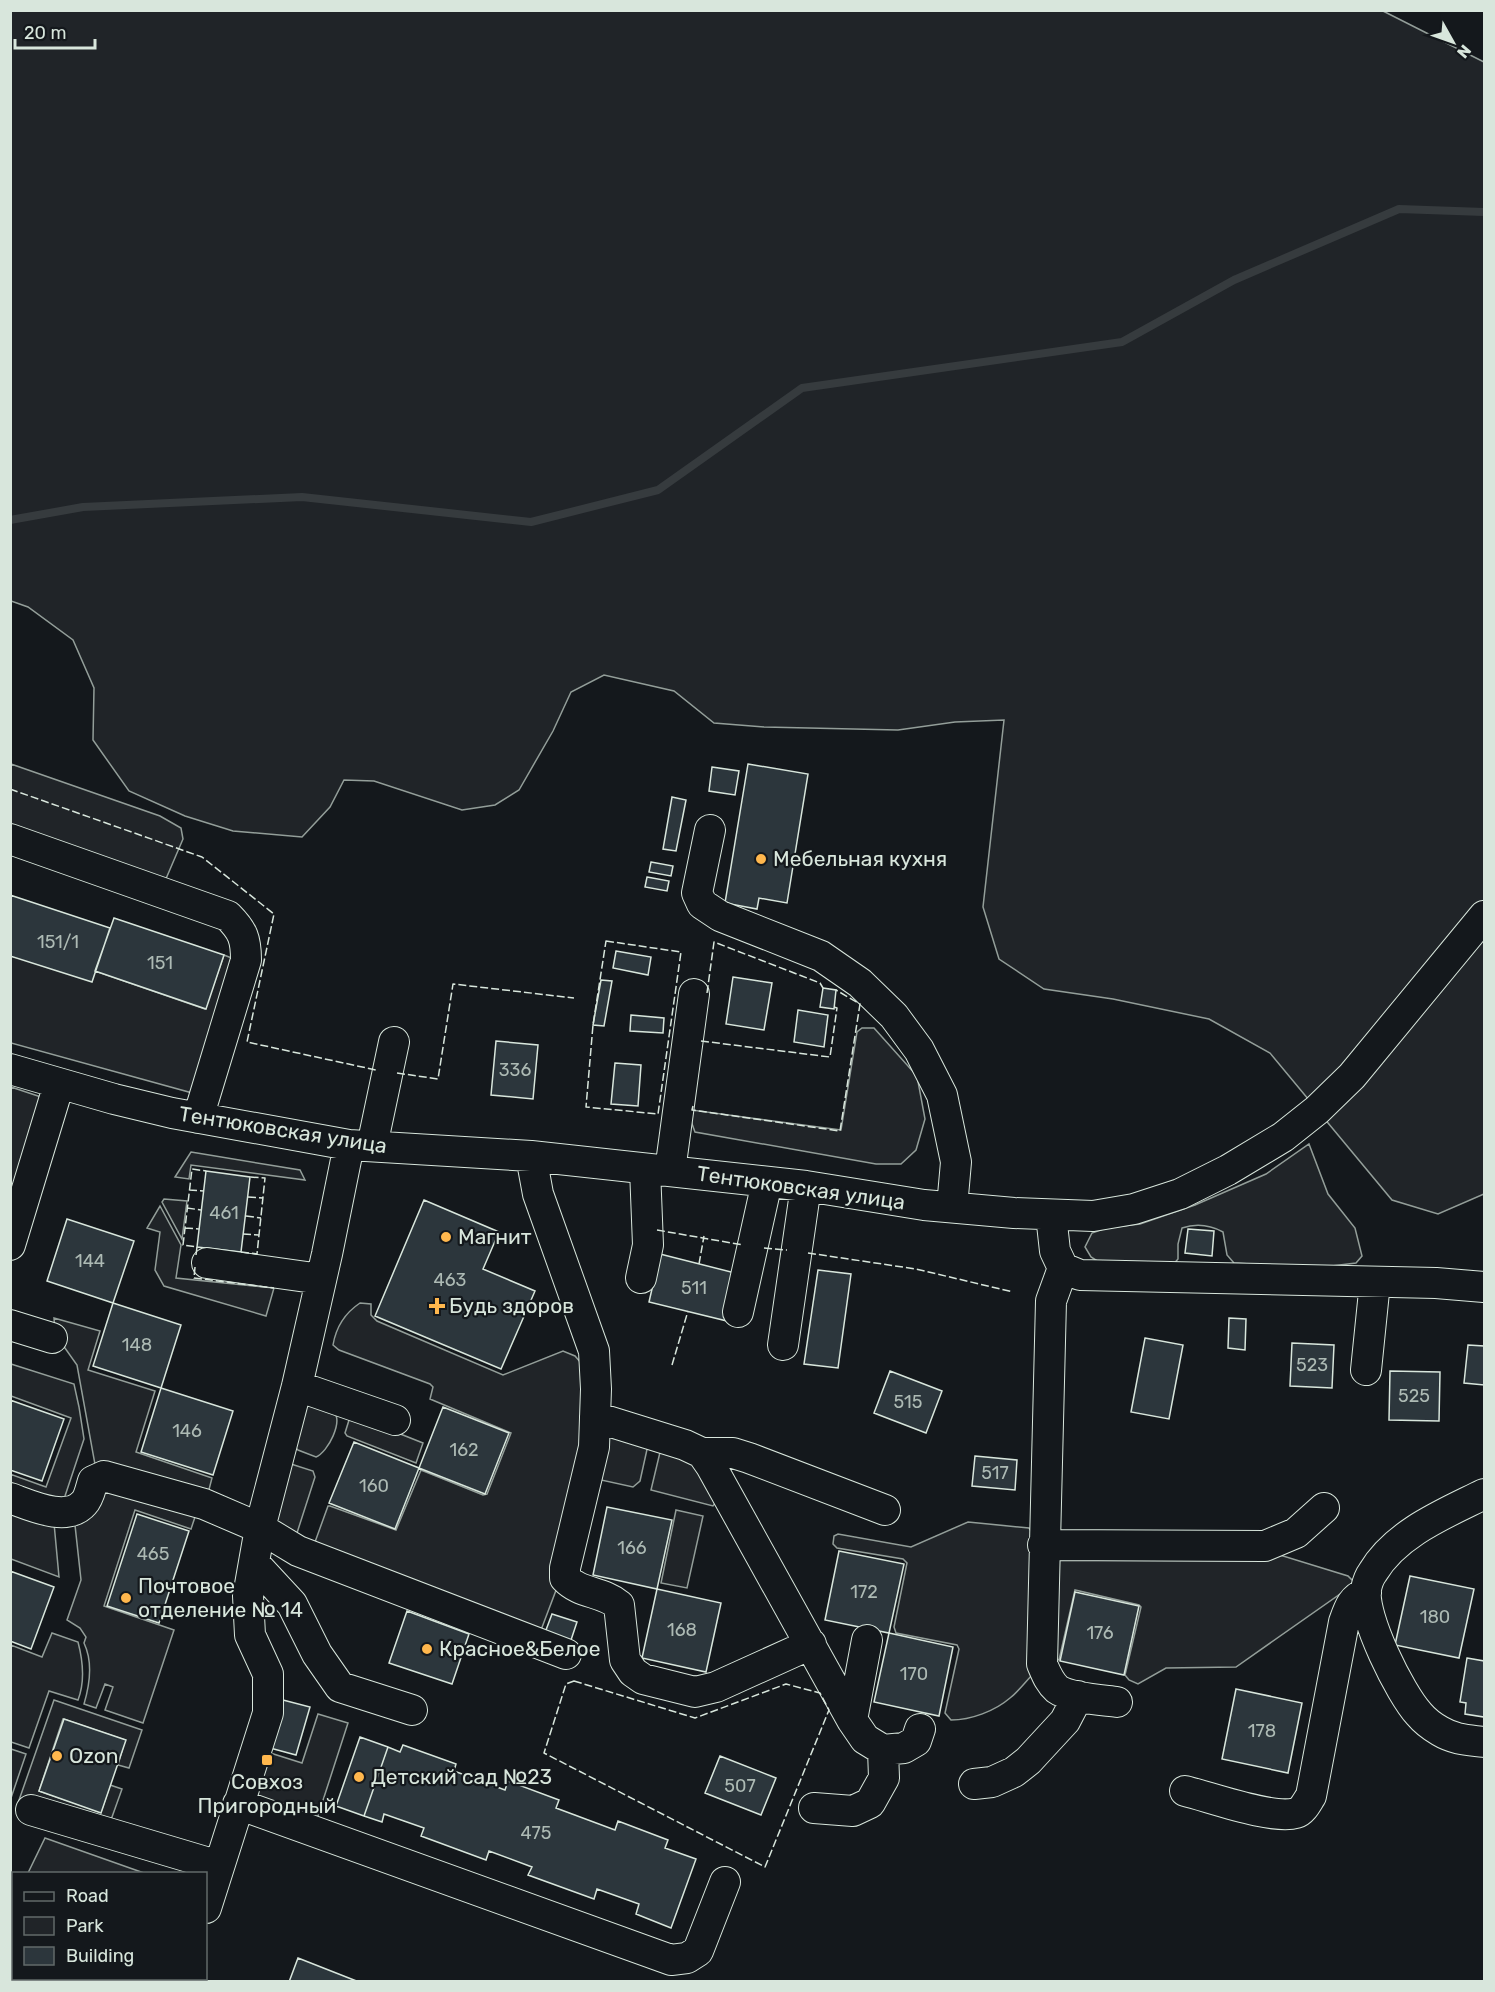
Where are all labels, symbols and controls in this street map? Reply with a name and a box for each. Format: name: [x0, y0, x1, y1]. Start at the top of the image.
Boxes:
scale bar: [15, 12, 94, 50]
north arrow: [1423, 12, 1483, 72]
text: 20 m: [24, 22, 66, 44]
text: N: [1453, 41, 1475, 62]
place label: Мебельная кухня: [773, 846, 947, 871]
marker: Мебельная кухня: [754, 852, 768, 866]
house number: 151/1: [37, 931, 79, 953]
house number: 151: [147, 952, 173, 974]
house number: 336: [499, 1059, 531, 1081]
street label: Тентюковская улица: [177, 1101, 389, 1158]
street label: Тентюковская улица: [695, 1160, 907, 1215]
house number: 461: [209, 1202, 239, 1224]
place label: Магнит: [458, 1224, 532, 1249]
marker: Магнит: [439, 1230, 453, 1244]
house number: 144: [75, 1250, 105, 1272]
house number: 463: [434, 1269, 466, 1291]
house number: 511: [681, 1277, 707, 1299]
place label: Будь здоров: [449, 1293, 574, 1318]
marker: Будь здоров: [430, 1299, 444, 1313]
house number: 148: [122, 1334, 152, 1356]
house number: 523: [1296, 1354, 1328, 1376]
house number: 525: [1398, 1385, 1430, 1407]
house number: 515: [894, 1391, 922, 1413]
house number: 146: [172, 1420, 202, 1442]
house number: 162: [449, 1439, 479, 1461]
house number: 517: [981, 1462, 1009, 1484]
house number: 160: [359, 1475, 389, 1497]
house number: 166: [617, 1537, 647, 1559]
house number: 465: [137, 1543, 169, 1565]
place label: Почтовое отделение № 14: [138, 1573, 303, 1622]
house number: 172: [850, 1581, 878, 1603]
marker: Почтовое отделение № 14: [119, 1591, 133, 1605]
house number: 180: [1420, 1606, 1450, 1628]
house number: 168: [667, 1619, 697, 1641]
house number: 176: [1086, 1622, 1114, 1644]
place label: Красное&Белое: [439, 1636, 600, 1661]
marker: Красное&Белое: [420, 1642, 434, 1656]
house number: 170: [900, 1663, 928, 1685]
house number: 178: [1248, 1720, 1276, 1742]
place label: Ozon: [69, 1743, 119, 1768]
marker: Ozon: [50, 1749, 64, 1763]
marker: Совхоз Пригородный: [260, 1753, 274, 1767]
place label: Детский сад №23: [371, 1764, 552, 1789]
place label: Совхоз Пригородный: [198, 1769, 336, 1818]
marker: Детский сад №23: [352, 1770, 366, 1784]
house number: 507: [724, 1775, 756, 1797]
house number: 475: [521, 1822, 551, 1844]
legend: [12, 1872, 207, 1980]
text: Road: [66, 1885, 109, 1907]
text: Park: [66, 1915, 104, 1937]
text: Building: [66, 1945, 134, 1967]

